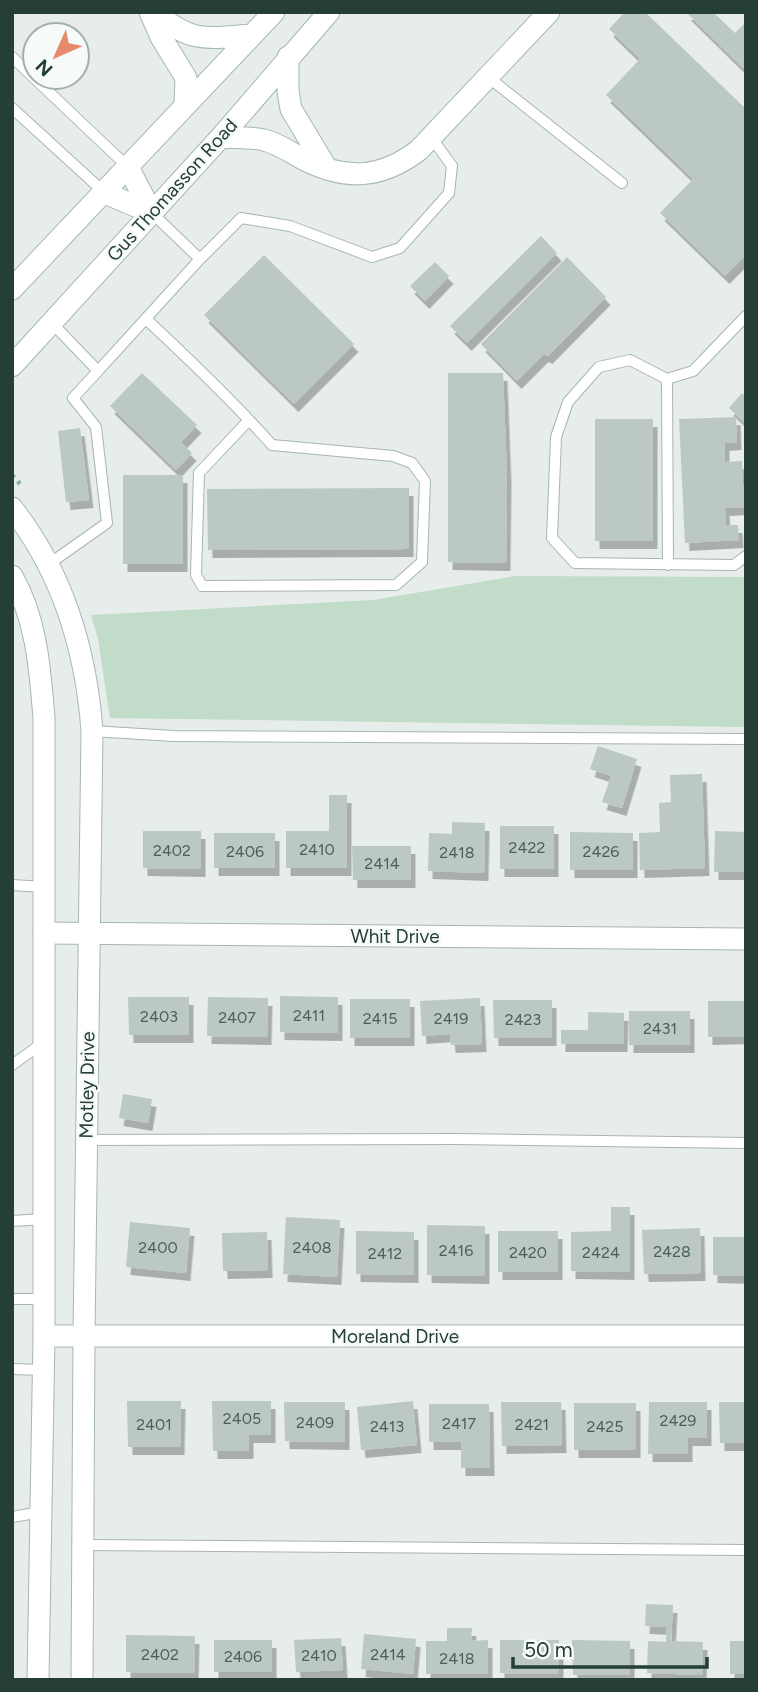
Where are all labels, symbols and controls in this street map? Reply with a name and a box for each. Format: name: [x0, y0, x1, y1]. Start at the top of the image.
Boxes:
north arrow: [21, 21, 91, 91]
text: N: [31, 54, 58, 81]
street label: Gus Thomasson Road: [102, 114, 242, 266]
house number: 2422: [509, 838, 545, 857]
house number: 2410: [299, 840, 335, 859]
house number: 2402: [153, 841, 191, 860]
house number: 2406: [226, 842, 264, 861]
house number: 2426: [583, 842, 619, 861]
house number: 2418: [439, 843, 475, 862]
house number: 2414: [364, 854, 400, 873]
street label: Whit Drive: [350, 925, 440, 948]
house number: 2411: [293, 1006, 325, 1025]
house number: 2403: [140, 1007, 178, 1026]
house number: 2407: [218, 1008, 256, 1027]
house number: 2415: [363, 1009, 397, 1028]
house number: 2419: [434, 1009, 468, 1028]
house number: 2423: [505, 1010, 541, 1029]
house number: 2431: [643, 1019, 677, 1038]
street label: Motley Drive: [75, 1031, 99, 1139]
house number: 2400: [138, 1238, 178, 1257]
house number: 2408: [293, 1238, 331, 1257]
house number: 2416: [439, 1241, 473, 1260]
house number: 2428: [653, 1242, 691, 1261]
house number: 2420: [509, 1243, 547, 1262]
house number: 2424: [582, 1243, 620, 1262]
house number: 2412: [368, 1244, 402, 1263]
street label: Moreland Drive: [331, 1325, 459, 1348]
house number: 2405: [223, 1409, 261, 1428]
house number: 2429: [660, 1411, 696, 1430]
house number: 2409: [296, 1413, 334, 1432]
house number: 2417: [442, 1414, 476, 1433]
house number: 2401: [136, 1415, 172, 1434]
house number: 2421: [515, 1415, 549, 1434]
house number: 2413: [370, 1417, 404, 1436]
house number: 2425: [586, 1417, 624, 1436]
scale bar: [513, 1626, 707, 1670]
text: 50 m: [524, 1637, 573, 1662]
house number: 2402: [141, 1645, 179, 1664]
house number: 2414: [370, 1645, 406, 1664]
house number: 2410: [301, 1646, 337, 1665]
house number: 2406: [224, 1647, 262, 1666]
house number: 2418: [439, 1649, 475, 1668]

